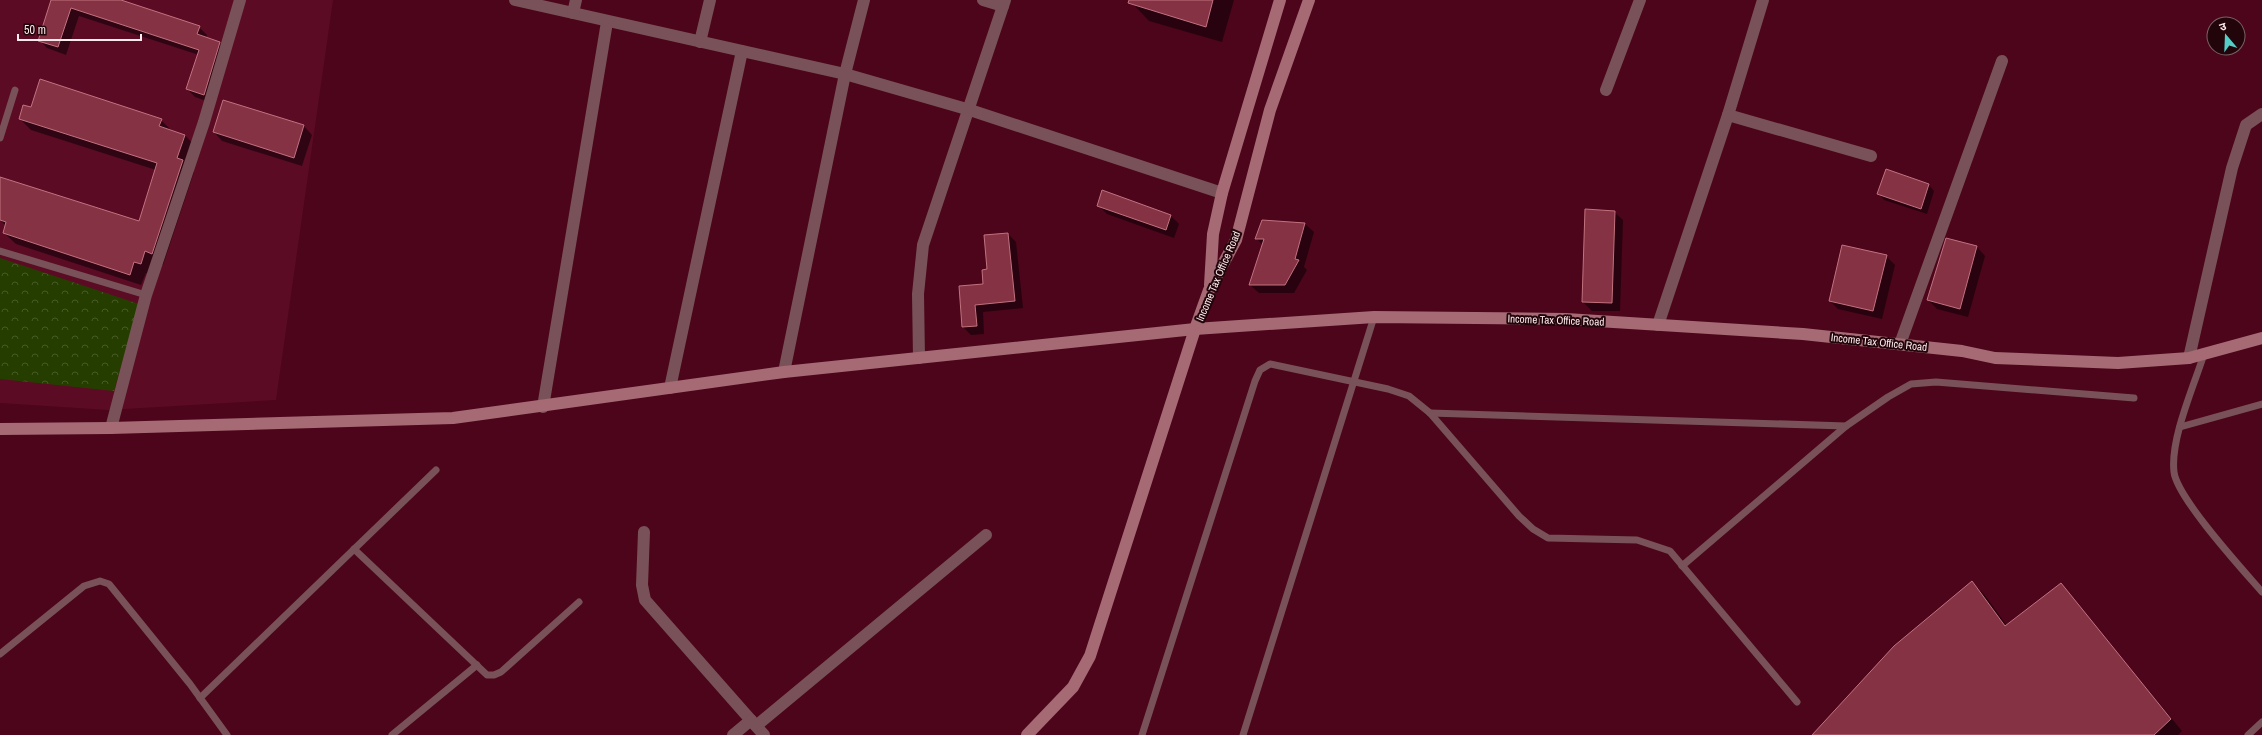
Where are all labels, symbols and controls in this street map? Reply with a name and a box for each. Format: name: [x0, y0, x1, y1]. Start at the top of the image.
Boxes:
scale bar: [18, 16, 141, 42]
north arrow: [2206, 16, 2246, 56]
text: उ: [2217, 19, 2229, 34]
text: 50 m: [24, 22, 46, 38]
street label: Income Tax Office Road: [1193, 229, 1243, 323]
street label: Income Tax Office Road: [1507, 311, 1605, 329]
street label: Income Tax Office Road: [1830, 330, 1928, 354]

